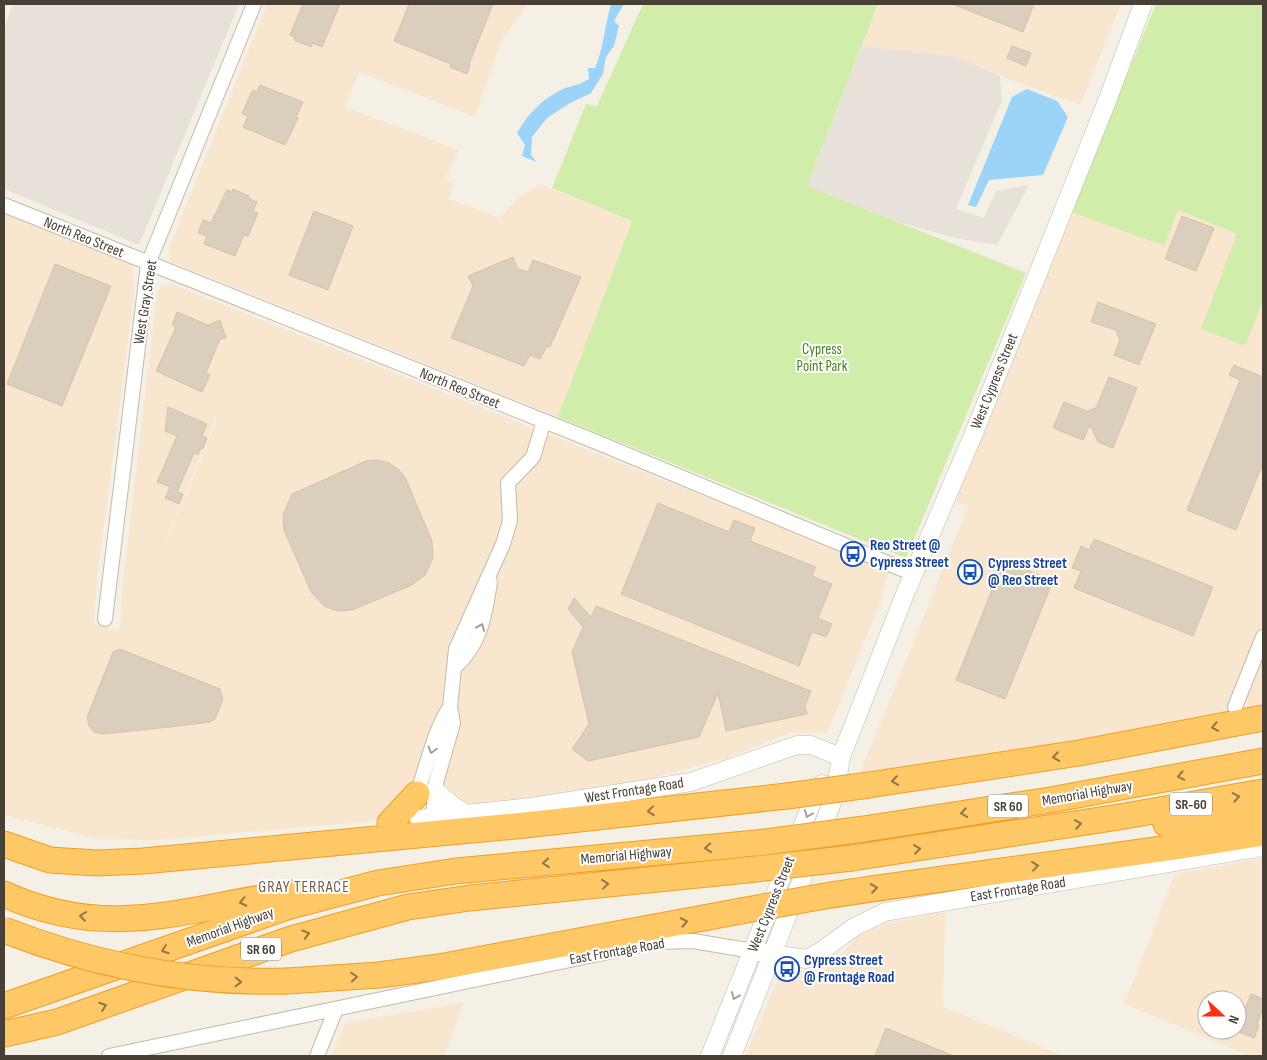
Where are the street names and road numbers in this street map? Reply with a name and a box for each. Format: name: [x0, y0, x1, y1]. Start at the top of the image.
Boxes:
street label: North Reo Street: [41, 213, 127, 262]
street label: West Gray Street: [129, 258, 162, 346]
street label: West Cypress Street: [967, 330, 1023, 432]
street label: North Reo Street: [417, 364, 503, 413]
street label: West Frontage Road: [583, 773, 685, 808]
street label: Memorial Highway: [1040, 776, 1134, 811]
road number: SR-60: [1170, 792, 1212, 816]
road number: SR 60: [988, 794, 1028, 818]
street label: Memorial Highway: [580, 842, 673, 869]
street label: West Cypress Street: [744, 853, 800, 955]
street label: East Frontage Road: [969, 873, 1067, 906]
street label: Memorial Highway: [184, 903, 277, 952]
street label: East Frontage Road: [568, 934, 666, 969]
road number: SR 60: [241, 938, 281, 961]

